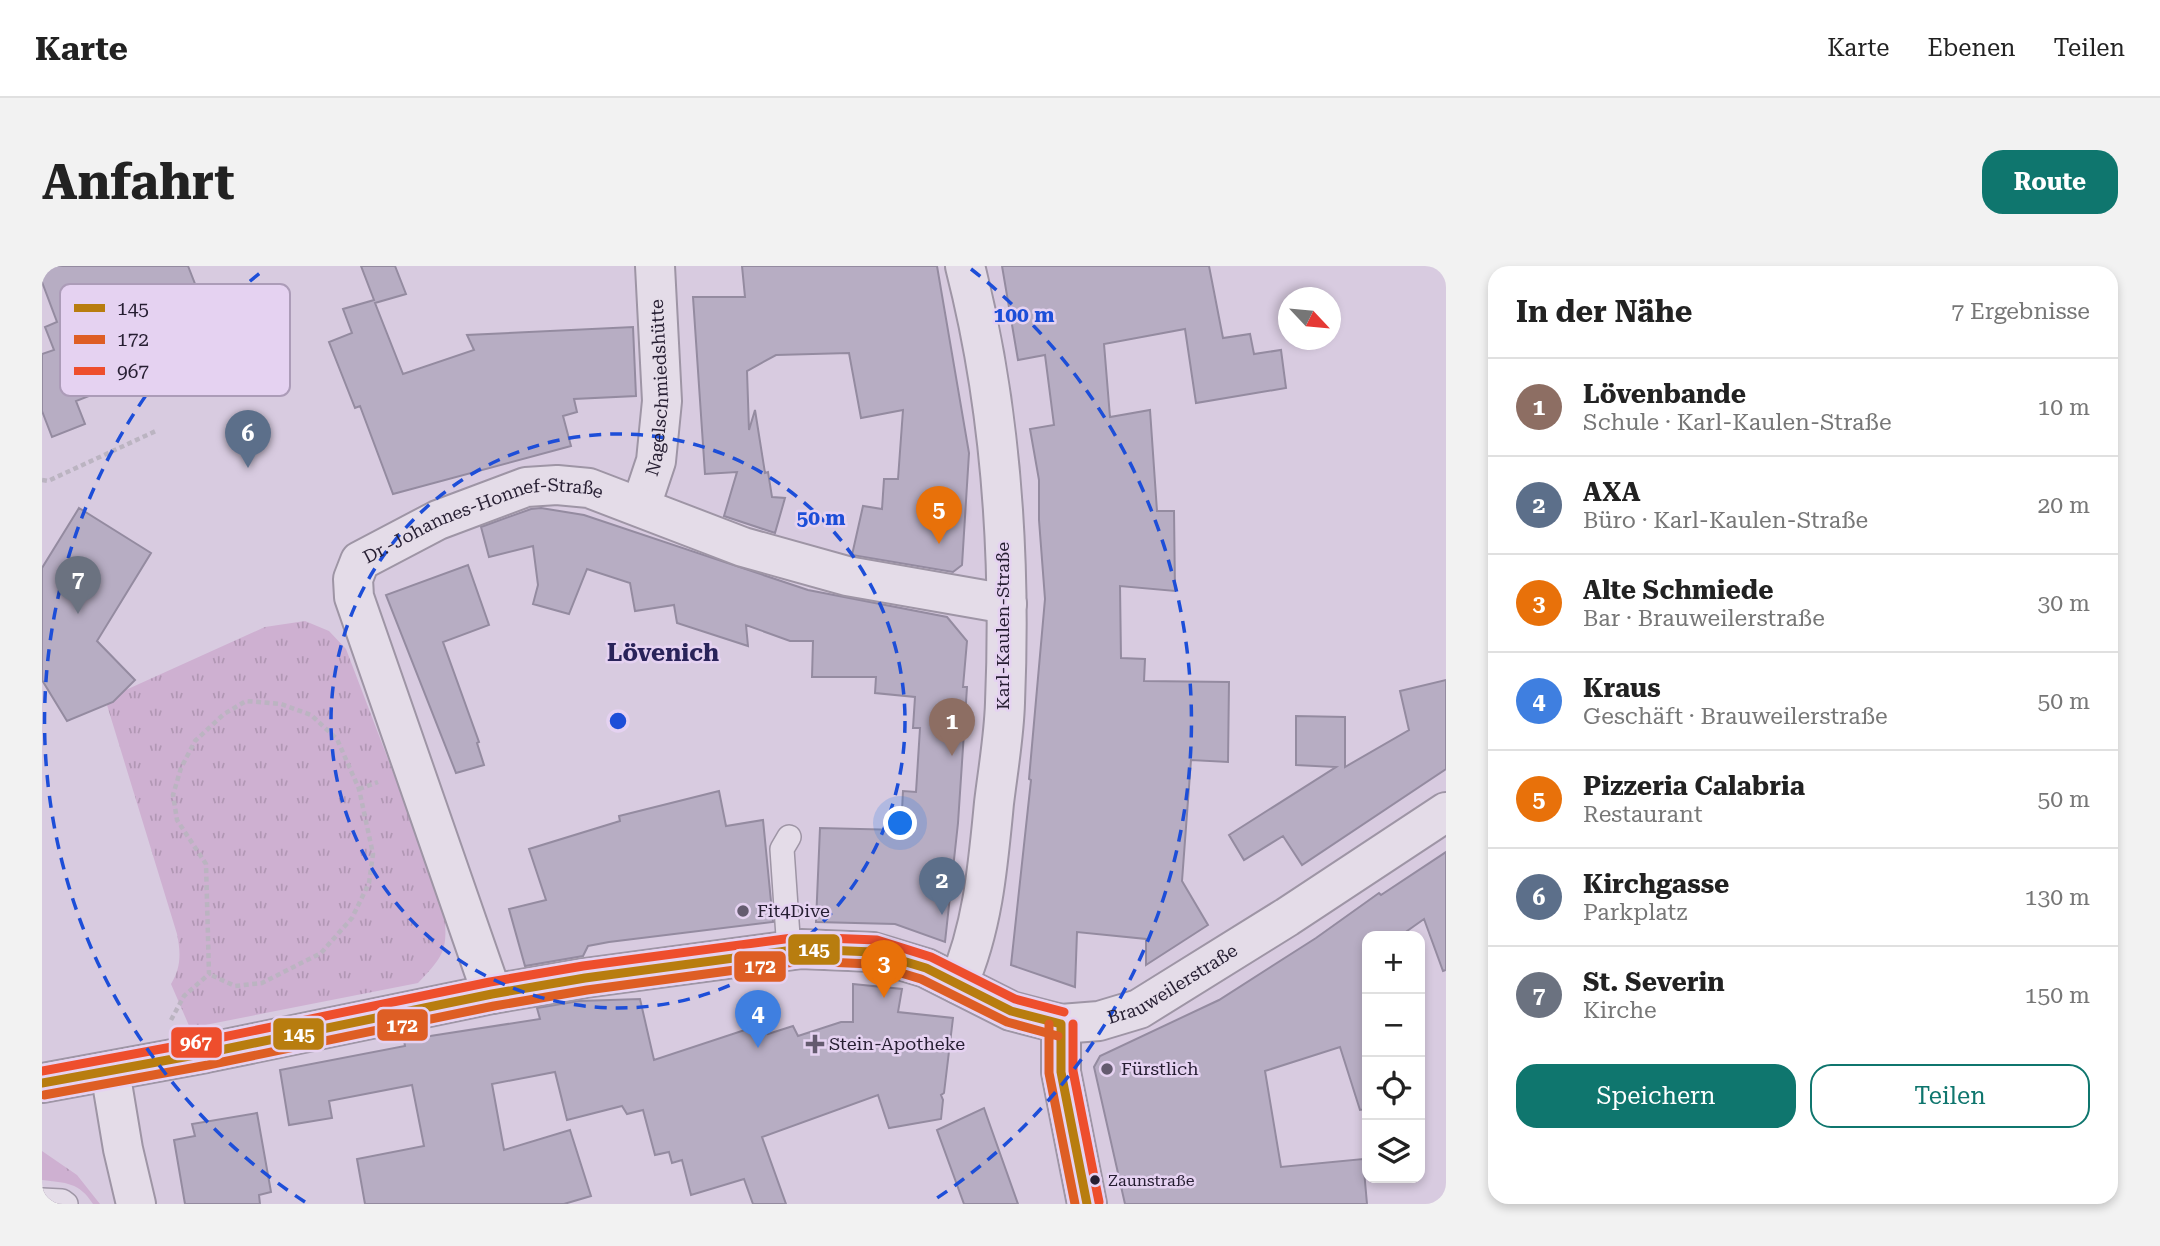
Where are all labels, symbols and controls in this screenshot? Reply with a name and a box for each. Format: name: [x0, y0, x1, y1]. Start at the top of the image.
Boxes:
text: Karte: [35, 29, 128, 68]
text: Karte: [1827, 34, 1889, 62]
text: Ebenen: [1927, 34, 2016, 62]
text: Teilen: [2054, 34, 2125, 62]
button: Route: [1982, 150, 2118, 214]
text: Anfahrt: [42, 154, 235, 211]
legend: [60, 284, 290, 396]
north arrow: [1278, 287, 1341, 350]
text: In der Nähe: [1516, 294, 1692, 329]
text: 145: [117, 297, 149, 320]
text: 7 Ergebnisse: [1951, 298, 2090, 325]
street label: Nagelschmiedshütte: [641, 299, 672, 479]
text: 100 m: [994, 303, 1054, 327]
text: 172: [117, 328, 149, 351]
text: 967: [117, 360, 149, 383]
text: Lövenbande: [1583, 379, 1746, 409]
text: 1: [1533, 394, 1545, 421]
text: 10 m: [2037, 394, 2090, 421]
text: Schule · Karl-Kaulen-Straße: [1583, 409, 1892, 436]
pin: 6: [225, 410, 271, 468]
street label: Dr.-Johannes-Honnef-Straße: [359, 474, 607, 568]
text: AXA: [1583, 477, 1641, 507]
pin: 5: [916, 486, 962, 544]
text: 2: [1533, 492, 1545, 519]
text: 20 m: [2037, 492, 2090, 519]
text: 50 m: [796, 506, 846, 530]
text: Büro · Karl-Kaulen-Straße: [1583, 507, 1868, 534]
street label: Karl-Kaulen-Straße: [992, 542, 1013, 710]
pin: 7: [55, 556, 101, 614]
text: Alte Schmiede: [1583, 575, 1773, 605]
text: 3: [1533, 590, 1545, 617]
text: 30 m: [2037, 590, 2090, 617]
text: Bar · Brauweilerstraße: [1583, 605, 1825, 632]
district label: Lövenich: [607, 639, 719, 667]
text: Kraus: [1583, 673, 1661, 703]
text: 4: [1533, 688, 1545, 715]
text: 50 m: [2037, 688, 2090, 715]
pin: 1: [929, 698, 975, 756]
text: Geschäft · Brauweilerstraße: [1583, 703, 1888, 730]
centre of rings: [606, 709, 630, 733]
text: Pizzeria Calabria: [1583, 771, 1805, 801]
text: 5: [1533, 786, 1545, 813]
text: 50 m: [2037, 786, 2090, 813]
text: Restaurant: [1583, 801, 1702, 828]
your location: [883, 806, 917, 840]
pin: 2: [919, 857, 965, 915]
text: Kirchgasse: [1583, 869, 1729, 899]
text: 6: [1533, 884, 1545, 911]
text: 130 m: [2025, 884, 2090, 911]
text: Parkplatz: [1583, 899, 1687, 926]
place label: Fit4Dive: [757, 900, 830, 921]
marker: Fit4Dive: [735, 903, 751, 919]
map controls: [1362, 931, 1425, 1183]
button: +: [1362, 931, 1425, 994]
line badge: 145: [787, 933, 841, 966]
text: 145: [798, 938, 830, 961]
street label: Brauweilerstraße: [1105, 939, 1241, 1028]
pin: 3: [861, 940, 907, 998]
line badge: 172: [733, 950, 787, 983]
text: 172: [744, 955, 776, 978]
text: St. Severin: [1583, 967, 1725, 997]
text: 7: [1533, 982, 1545, 1009]
text: 150 m: [2025, 982, 2090, 1009]
pin: 4: [735, 990, 781, 1048]
button: −: [1362, 994, 1425, 1057]
text: Kirche: [1583, 997, 1657, 1024]
line badge: 172: [376, 1008, 429, 1042]
text: 172: [386, 1014, 418, 1037]
line badge: 145: [272, 1017, 325, 1051]
text: 145: [283, 1023, 315, 1046]
line badge: 967: [170, 1026, 223, 1059]
text: 967: [180, 1031, 212, 1054]
place label: Stein-Apotheke: [829, 1033, 965, 1054]
marker: Stein-Apotheke: [807, 1036, 823, 1052]
button: locate: [1362, 1057, 1425, 1120]
place label: Fürstlich: [1121, 1058, 1199, 1079]
marker: Fürstlich: [1099, 1061, 1115, 1077]
button: Speichern: [1516, 1064, 1796, 1128]
button: Teilen: [1810, 1064, 2090, 1128]
button: layers: [1362, 1120, 1425, 1183]
place label: Zaunstraße: [1108, 1171, 1195, 1190]
marker: Zaunstraße: [1088, 1173, 1102, 1187]

